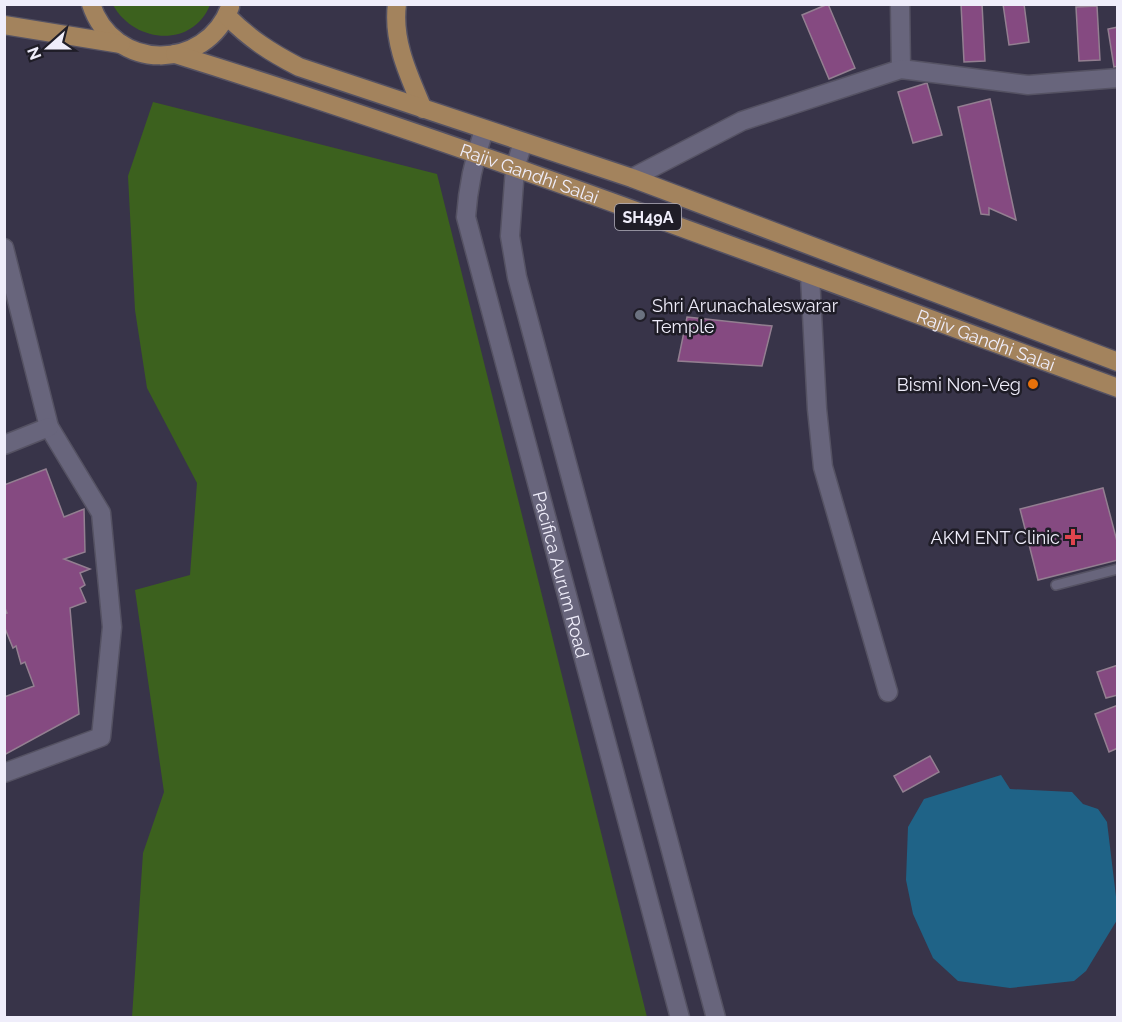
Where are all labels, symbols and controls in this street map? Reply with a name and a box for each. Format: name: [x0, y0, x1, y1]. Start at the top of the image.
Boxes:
north arrow: [18, 18, 78, 78]
text: N: [23, 44, 46, 62]
street label: Rajiv Gandhi Salai: [457, 139, 602, 207]
road number: SH49A: [615, 204, 681, 230]
place label: Shri Arunachaleswarar Temple: [652, 295, 839, 337]
street label: Rajiv Gandhi Salai: [914, 304, 1058, 375]
marker: Shri Arunachaleswarar Temple: [633, 308, 647, 322]
place label: Bismi Non-Veg: [897, 374, 1021, 395]
marker: Bismi Non-Veg: [1026, 377, 1040, 391]
street label: Pacifica Aurum Road: [529, 489, 594, 660]
place label: AKM ENT Clinic: [931, 527, 1060, 548]
marker: AKM ENT Clinic: [1064, 528, 1082, 546]

